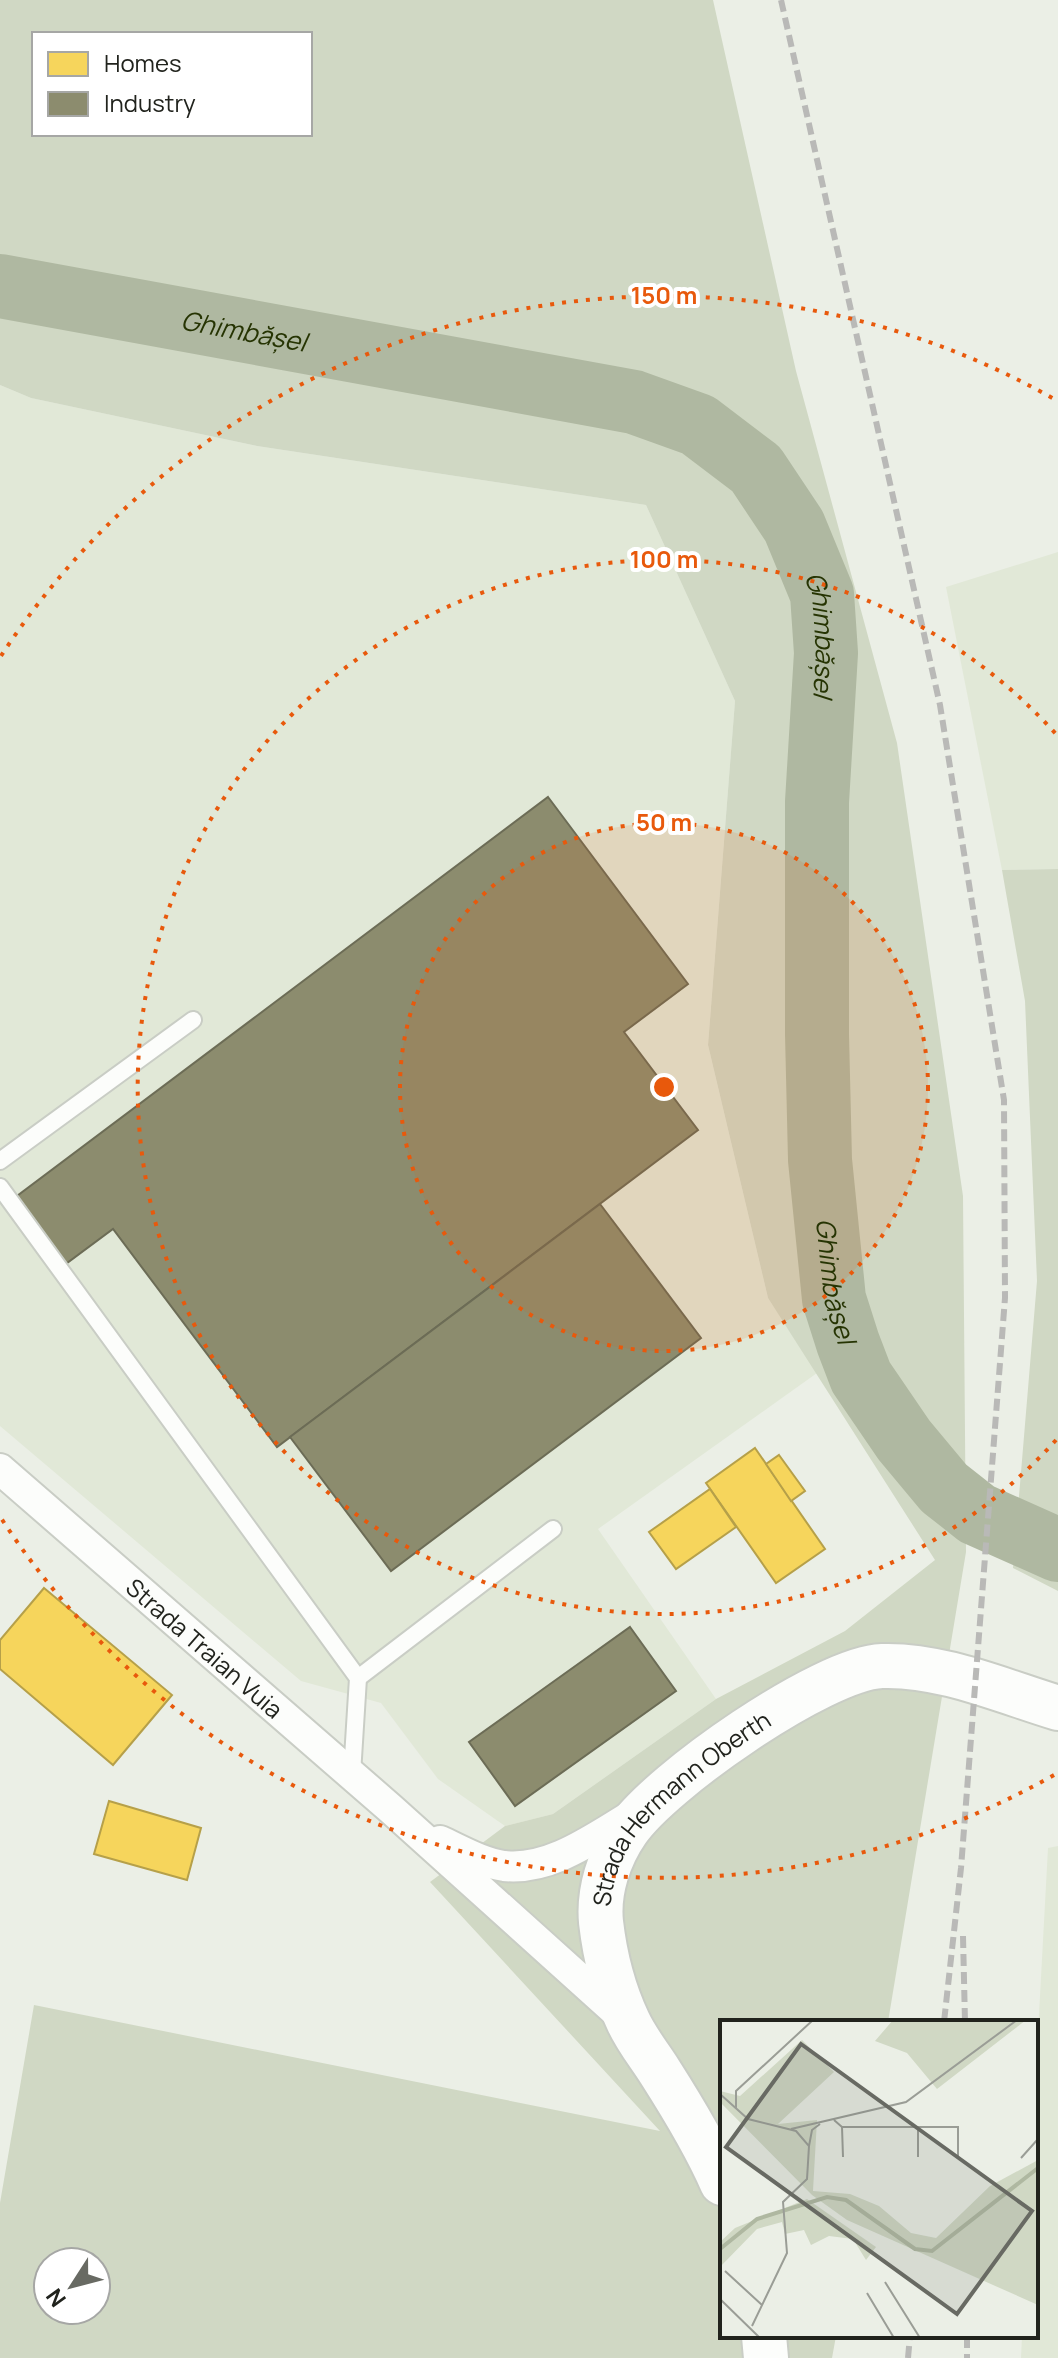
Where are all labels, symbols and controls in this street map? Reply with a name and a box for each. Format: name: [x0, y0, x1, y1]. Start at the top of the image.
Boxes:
legend: [32, 32, 312, 136]
text: Homes: [104, 46, 182, 79]
text: Industry: [104, 86, 196, 119]
text: 150 m: [631, 278, 697, 311]
water label: Ghimbășel: [178, 302, 312, 360]
text: 100 m: [630, 542, 698, 575]
water label: Ghimbășel: [797, 566, 844, 702]
text: 50 m: [636, 805, 692, 838]
centre of rings: [650, 1073, 678, 1101]
water label: Ghimbășel: [808, 1217, 866, 1351]
street label: Strada Traian Vuia: [120, 1570, 291, 1725]
street label: Strada Hermann Oberth: [584, 1702, 776, 1908]
inset map: [720, 2020, 1038, 2338]
north arrow: [32, 2246, 112, 2326]
text: N: [39, 2283, 73, 2313]

